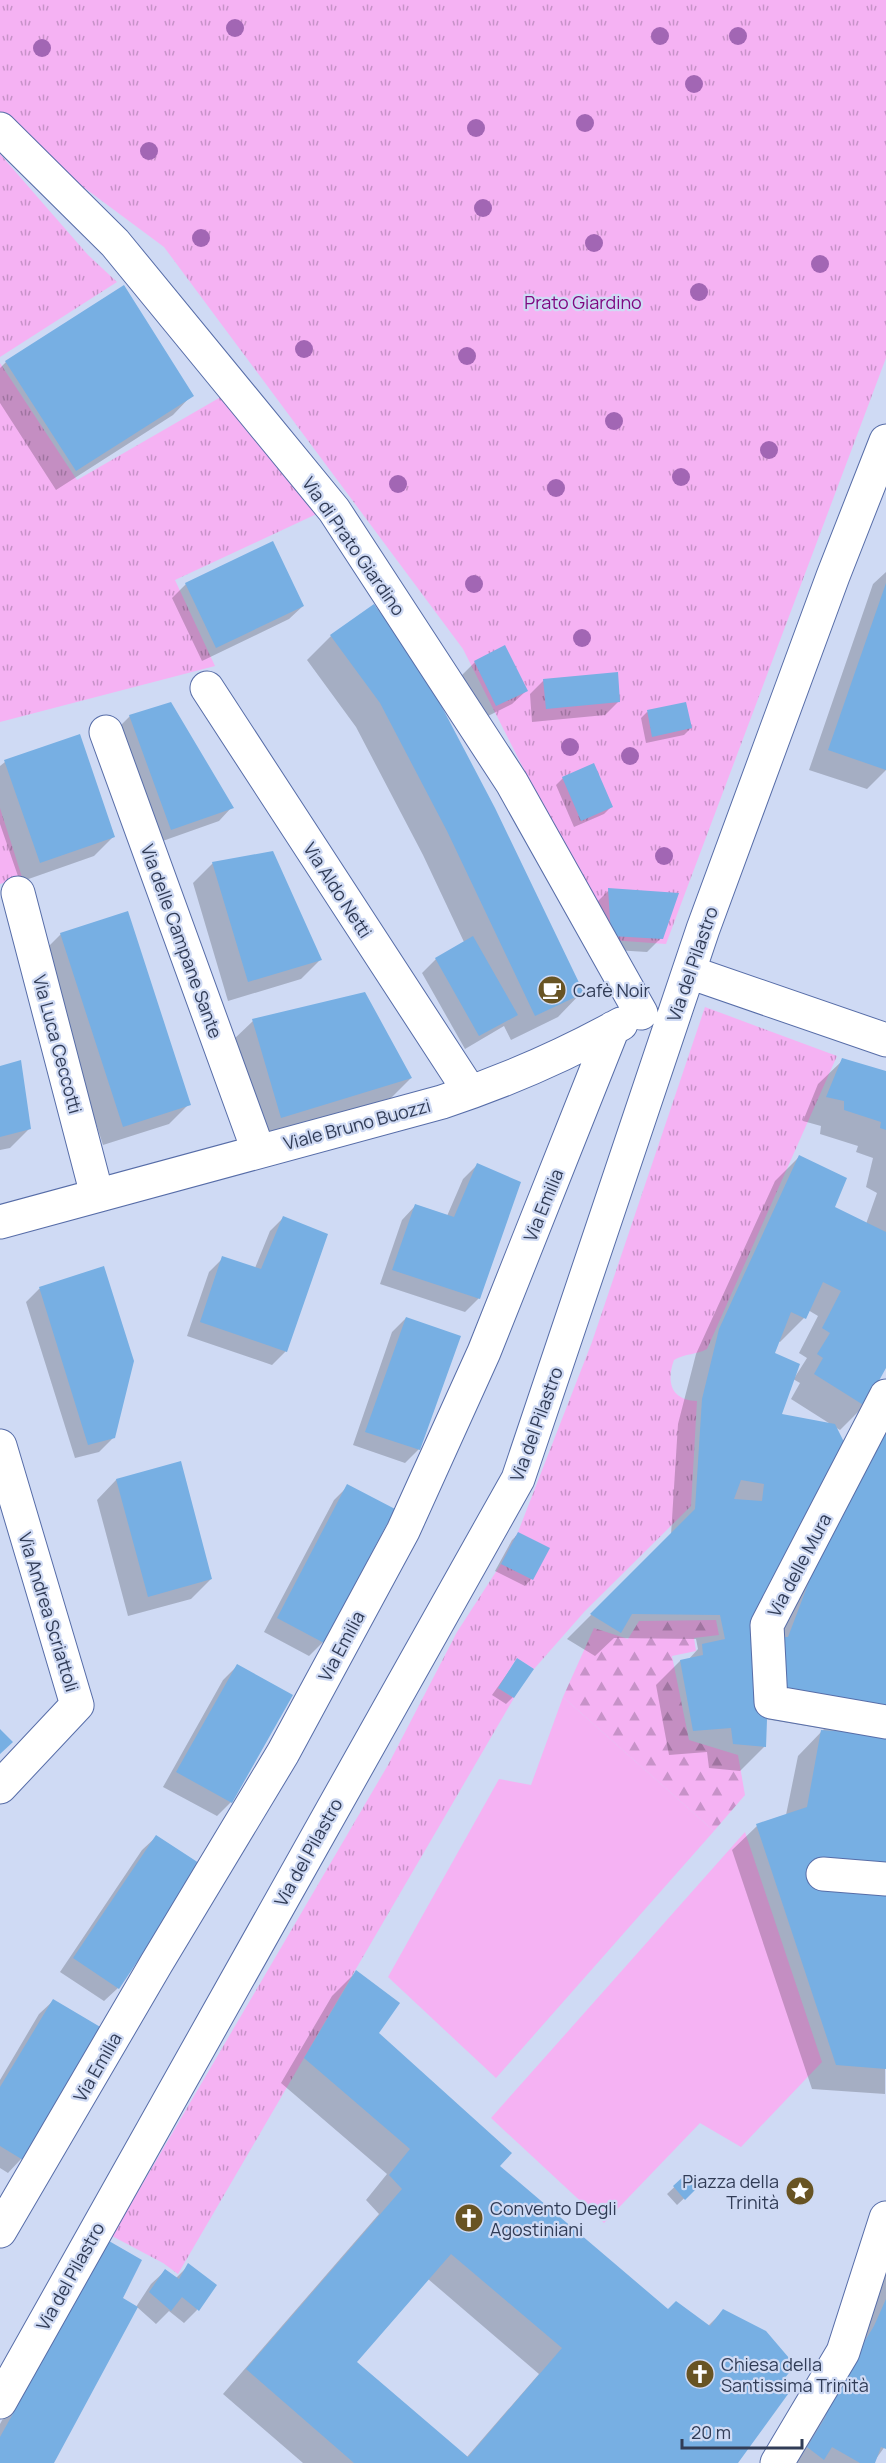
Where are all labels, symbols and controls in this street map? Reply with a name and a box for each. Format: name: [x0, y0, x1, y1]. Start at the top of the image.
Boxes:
park label: Prato Giardino: [524, 290, 642, 314]
street label: Via di Prato Giardino: [297, 472, 411, 620]
street label: Via Aldo Netti: [298, 838, 378, 942]
street label: Via delle Campane Sante: [136, 841, 228, 1041]
street label: Via del Pilastro: [661, 903, 723, 1025]
street label: Via Luca Ceccotti: [28, 972, 88, 1116]
cafe icon: Cafè Noir: [536, 974, 568, 1006]
place label: Cafè Noir: [573, 978, 651, 1002]
street label: Viale Bruno Buozzi: [281, 1093, 433, 1155]
street label: Via Emilia: [518, 1165, 568, 1245]
street label: Via del Pilastro: [504, 1363, 568, 1485]
street label: Via delle Mura: [762, 1509, 836, 1621]
street label: Via Andrea Scriattoli: [13, 1529, 85, 1695]
street label: Via Emilia: [312, 1607, 370, 1685]
street label: Via del Pilastro: [268, 1794, 348, 1910]
street label: Via Emilia: [67, 2028, 127, 2106]
place label: Piazza della Trinità: [682, 2169, 779, 2214]
place icon: Piazza della Trinità: [784, 2175, 816, 2207]
place label: Convento Degli Agostiniani: [490, 2196, 617, 2241]
church icon: Convento Degli Agostiniani: [453, 2202, 485, 2234]
street label: Via del Pilastro: [30, 2218, 110, 2334]
place label: Chiesa della Santissima Trinità: [721, 2352, 869, 2397]
church icon: Chiesa della Santissima Trinità: [684, 2358, 716, 2390]
scale bar: [682, 2412, 802, 2450]
text: 20 m: [691, 2420, 731, 2444]

